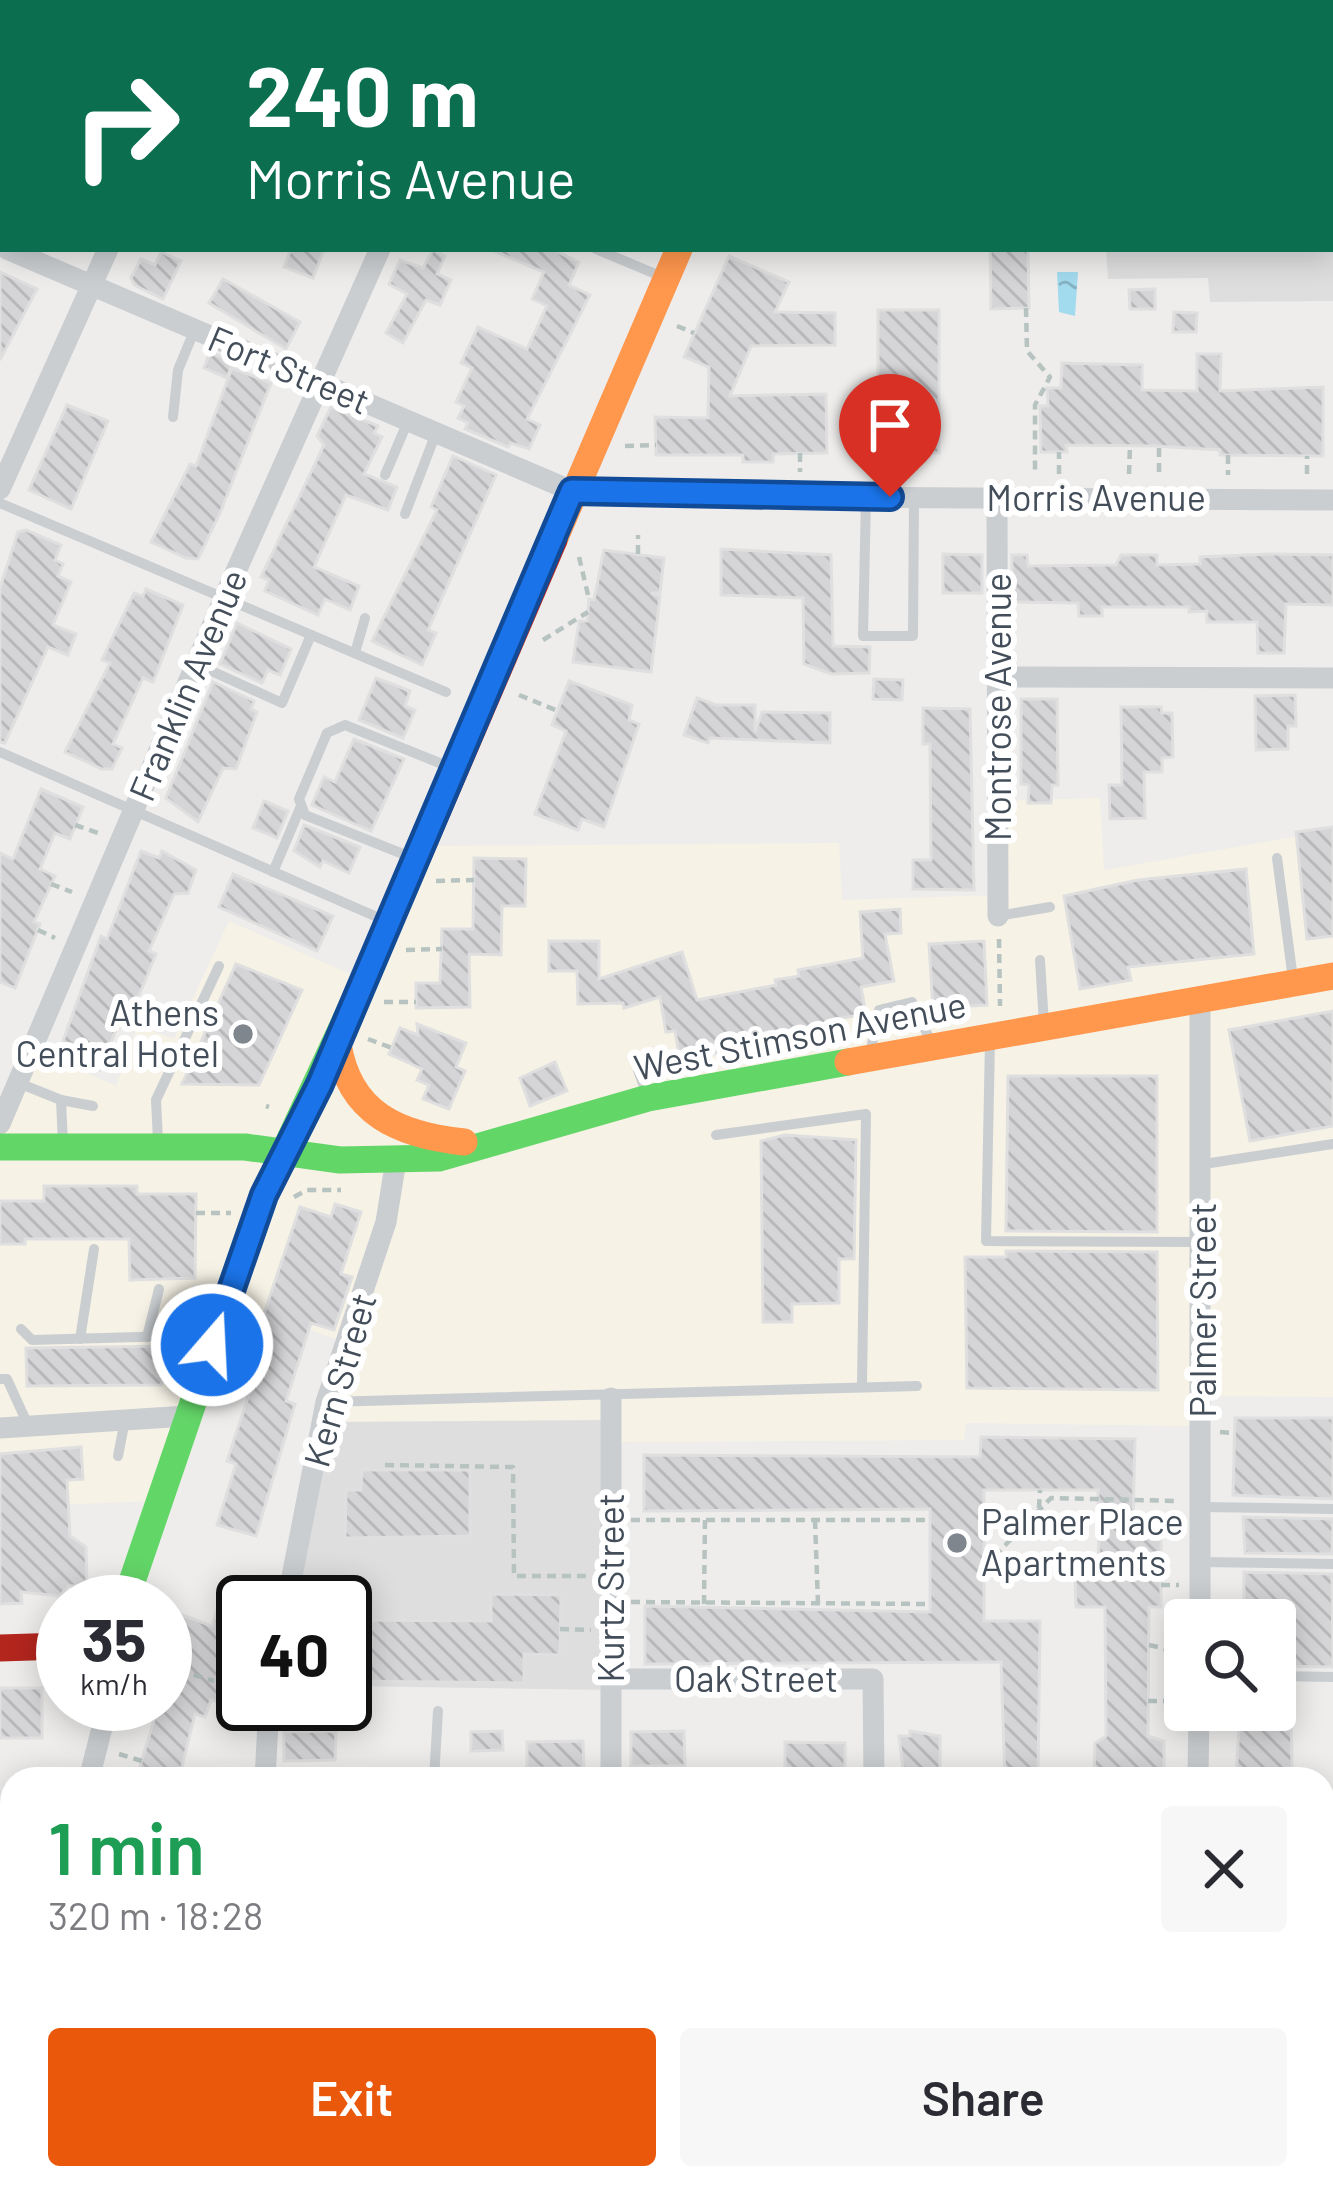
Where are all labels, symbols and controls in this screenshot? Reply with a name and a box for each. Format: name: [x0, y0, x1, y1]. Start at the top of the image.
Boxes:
text: 240 m: [246, 43, 479, 144]
icon: right: [48, 48, 204, 204]
text: Morris Avenue: [246, 145, 576, 210]
street label: Fort Street: [203, 315, 377, 422]
pin: [839, 374, 941, 497]
icon: arrive: [857, 392, 923, 458]
street label: Morris Avenue: [986, 475, 1206, 518]
street label: Franklin Avenue: [119, 562, 255, 807]
street label: Montrose Avenue: [975, 573, 1018, 841]
street label: West Stimson Avenue: [630, 981, 969, 1088]
place label: Athens Central Hotel: [16, 990, 219, 1074]
marker: Athens Central Hotel: [230, 1021, 256, 1047]
street label: Palmer Street: [1180, 1202, 1223, 1418]
position arrow: [149, 1282, 275, 1408]
street label: Kern Street: [293, 1288, 384, 1471]
street label: Kurtz Street: [588, 1493, 631, 1683]
place label: Palmer Place Apartments: [981, 1499, 1184, 1583]
marker: Palmer Place Apartments: [944, 1530, 970, 1556]
speed limit sign: 40: [216, 1575, 372, 1731]
map controls: [1164, 1599, 1296, 1731]
button: search: [1164, 1599, 1296, 1731]
text: 35: [82, 1602, 146, 1674]
street label: Oak Street: [674, 1656, 838, 1699]
text: km/h: [80, 1665, 148, 1701]
text: 1 min: [48, 1803, 205, 1889]
button: close: [1161, 1806, 1287, 1932]
text: 320 m · 18:28: [48, 1891, 263, 1938]
button: Exit: [48, 2028, 656, 2166]
button: Share: [680, 2028, 1287, 2166]

